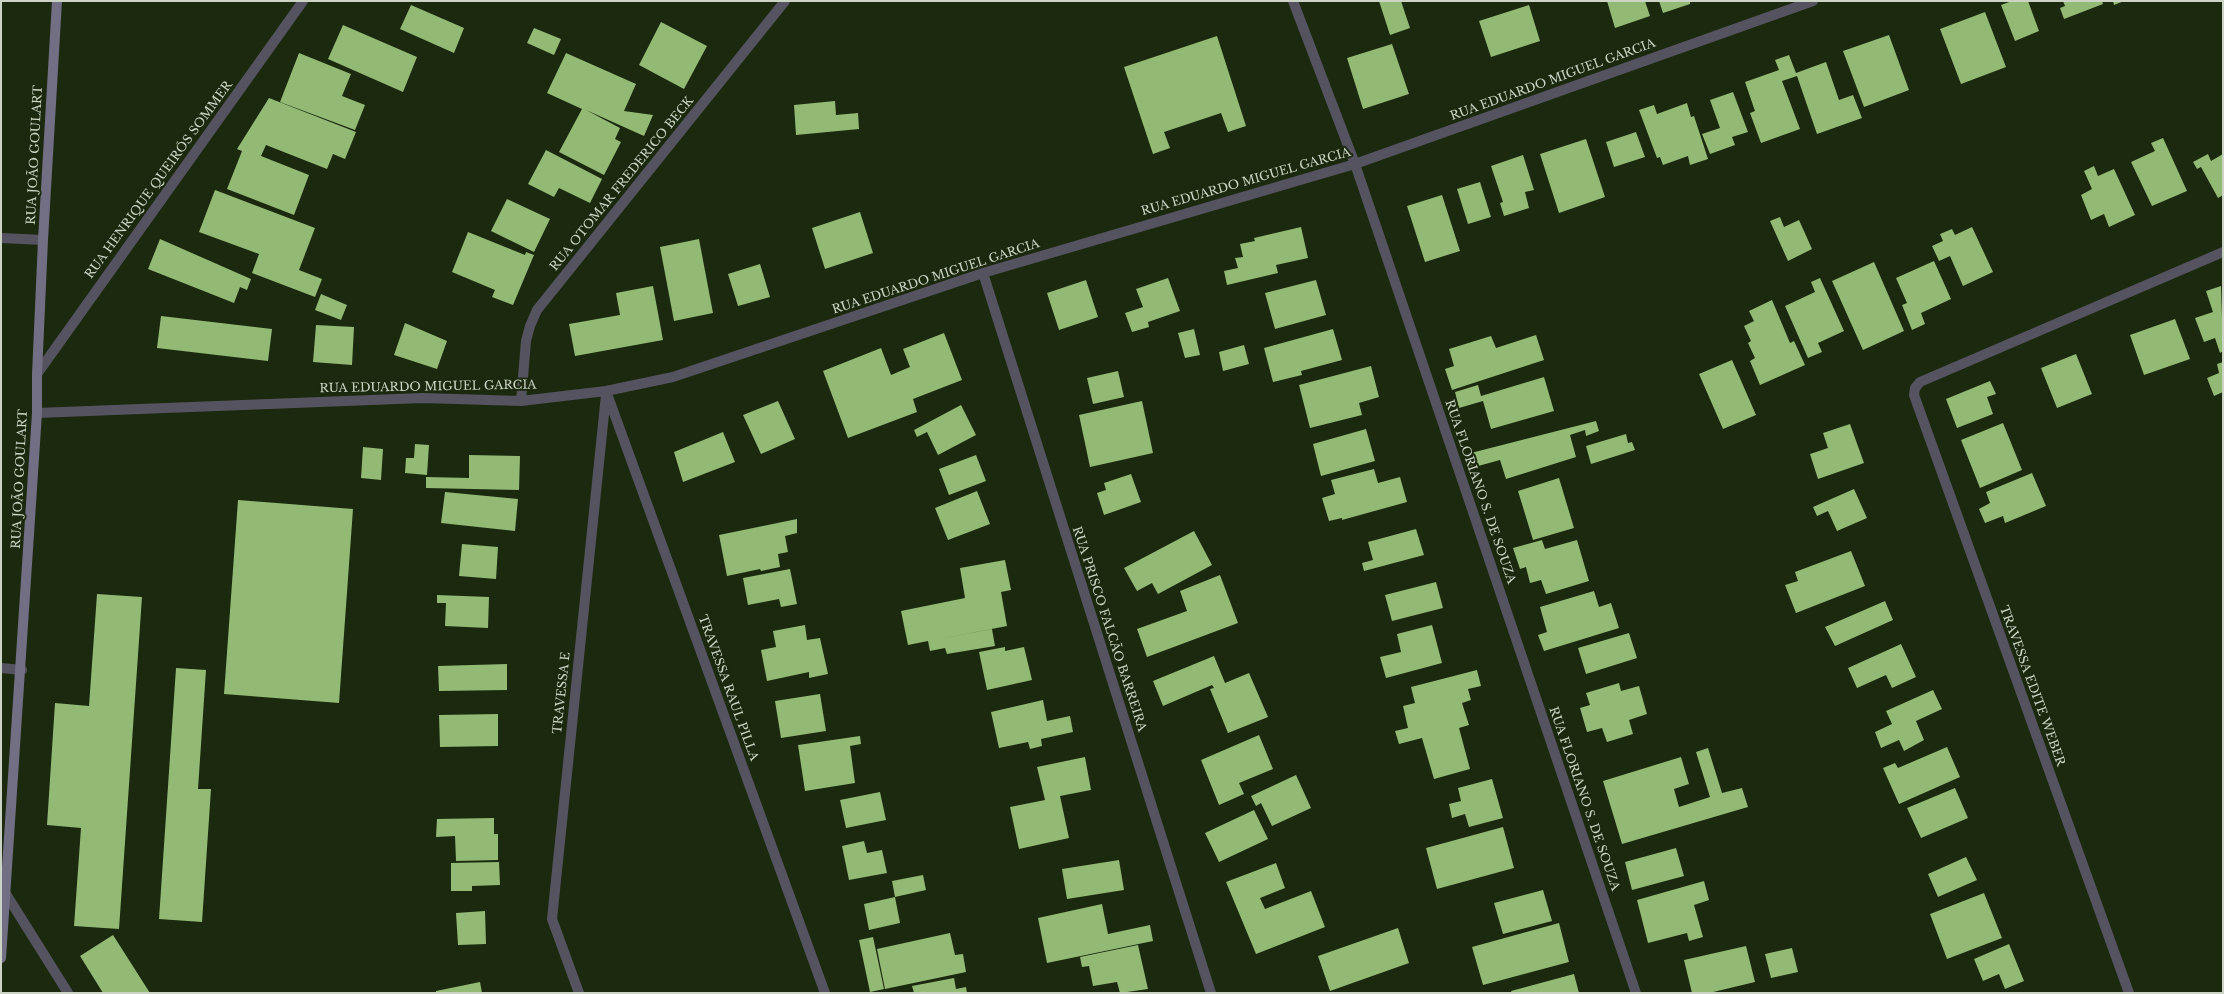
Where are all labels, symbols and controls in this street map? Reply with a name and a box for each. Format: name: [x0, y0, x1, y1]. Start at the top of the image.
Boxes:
street label: RUA EDUARDO MIGUEL GARCIA: [1448, 36, 1658, 124]
street label: RUA HENRIQUE QUEIRÓS SOMMER: [82, 78, 236, 282]
street label: RUA JOÃO GOULART: [24, 85, 46, 225]
street label: RUA OTOMAR FREDERICO BECK: [547, 94, 697, 274]
street label: RUA EDUARDO MIGUEL GARCIA: [1140, 145, 1352, 219]
street label: RUA EDUARDO MIGUEL GARCIA: [830, 237, 1042, 317]
street label: RUA EDUARDO MIGUEL GARCIA: [319, 378, 537, 396]
street label: RUA FLORIANO S. DE SOUZA: [1442, 398, 1518, 586]
street label: RUA JOÃO GOULART: [9, 409, 31, 549]
street label: RUA PRISCO FALCÃO BARREIRA: [1069, 525, 1149, 733]
street label: TRAVESSA EDITE WEBER: [1996, 604, 2068, 768]
street label: TRAVESSA RAUL PILLA: [695, 613, 761, 763]
street label: TRAVESSA E: [551, 651, 573, 735]
street label: RUA FLORIANO S. DE SOUZA: [1546, 705, 1622, 893]

